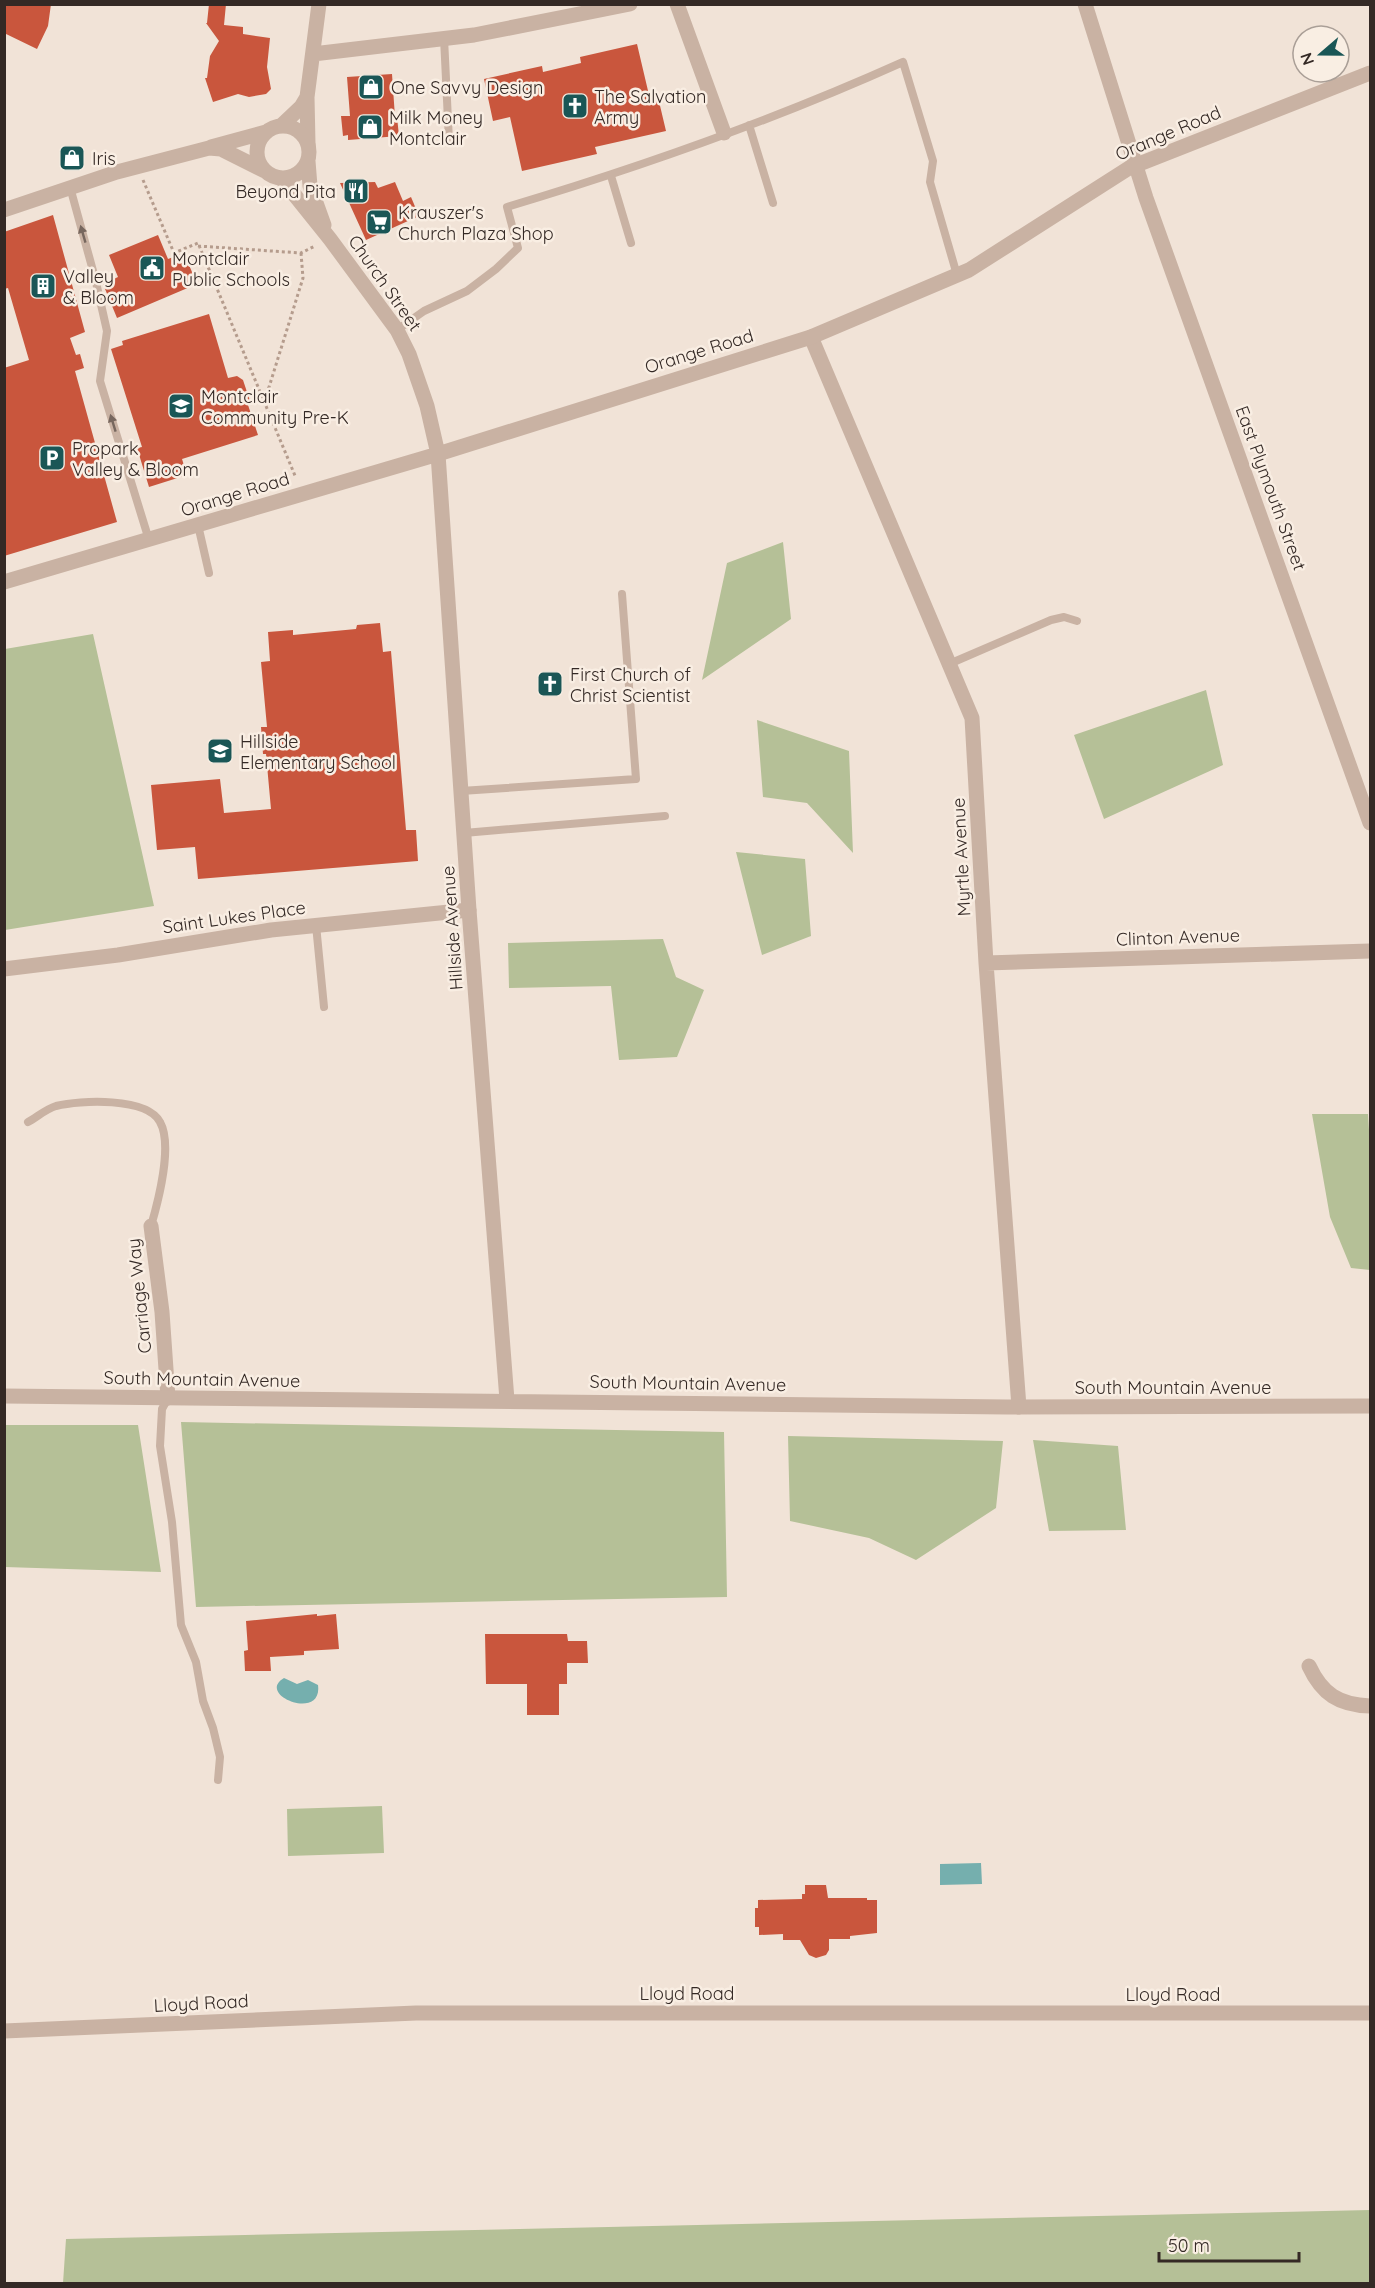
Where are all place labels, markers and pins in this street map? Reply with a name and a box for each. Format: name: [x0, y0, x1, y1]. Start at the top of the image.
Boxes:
shop icon: One Savvy Design: [356, 72, 386, 102]
place label: One Savvy Design: [391, 76, 543, 99]
place label: The Salvation Army: [594, 85, 707, 129]
church icon: The Salvation Army: [560, 91, 590, 121]
place label: Milk Money Montclair: [389, 106, 483, 150]
shop icon: Milk Money Montclair: [355, 112, 385, 142]
shop icon: Iris: [57, 143, 87, 173]
place label: Iris: [92, 147, 116, 170]
restaurant icon: Beyond Pita: [341, 176, 371, 206]
place label: Beyond Pita: [235, 180, 336, 203]
place label: Krauszer's Church Plaza Shop: [398, 201, 554, 245]
supermarket icon: Krauszer's Church Plaza Shop: [364, 207, 394, 237]
place label: Montclair Public Schools: [172, 247, 290, 291]
public building icon: Montclair Public Schools: [137, 253, 167, 283]
place label: Valley & Bloom: [63, 265, 134, 309]
building icon: Valley & Bloom: [28, 271, 58, 301]
place label: Montclair Community Pre-K: [201, 385, 349, 429]
school or university icon: Montclair Community Pre-K: [166, 391, 196, 421]
place label: Propark Valley & Bloom: [72, 437, 199, 481]
parking icon: Propark Valley & Bloom: [37, 443, 67, 473]
place label: First Church of Christ Scientist: [570, 663, 692, 707]
church icon: First Church of Christ Scientist: [535, 669, 565, 699]
place label: Hillside Elementary School: [240, 730, 396, 774]
school or university icon: Hillside Elementary School: [205, 736, 235, 766]

